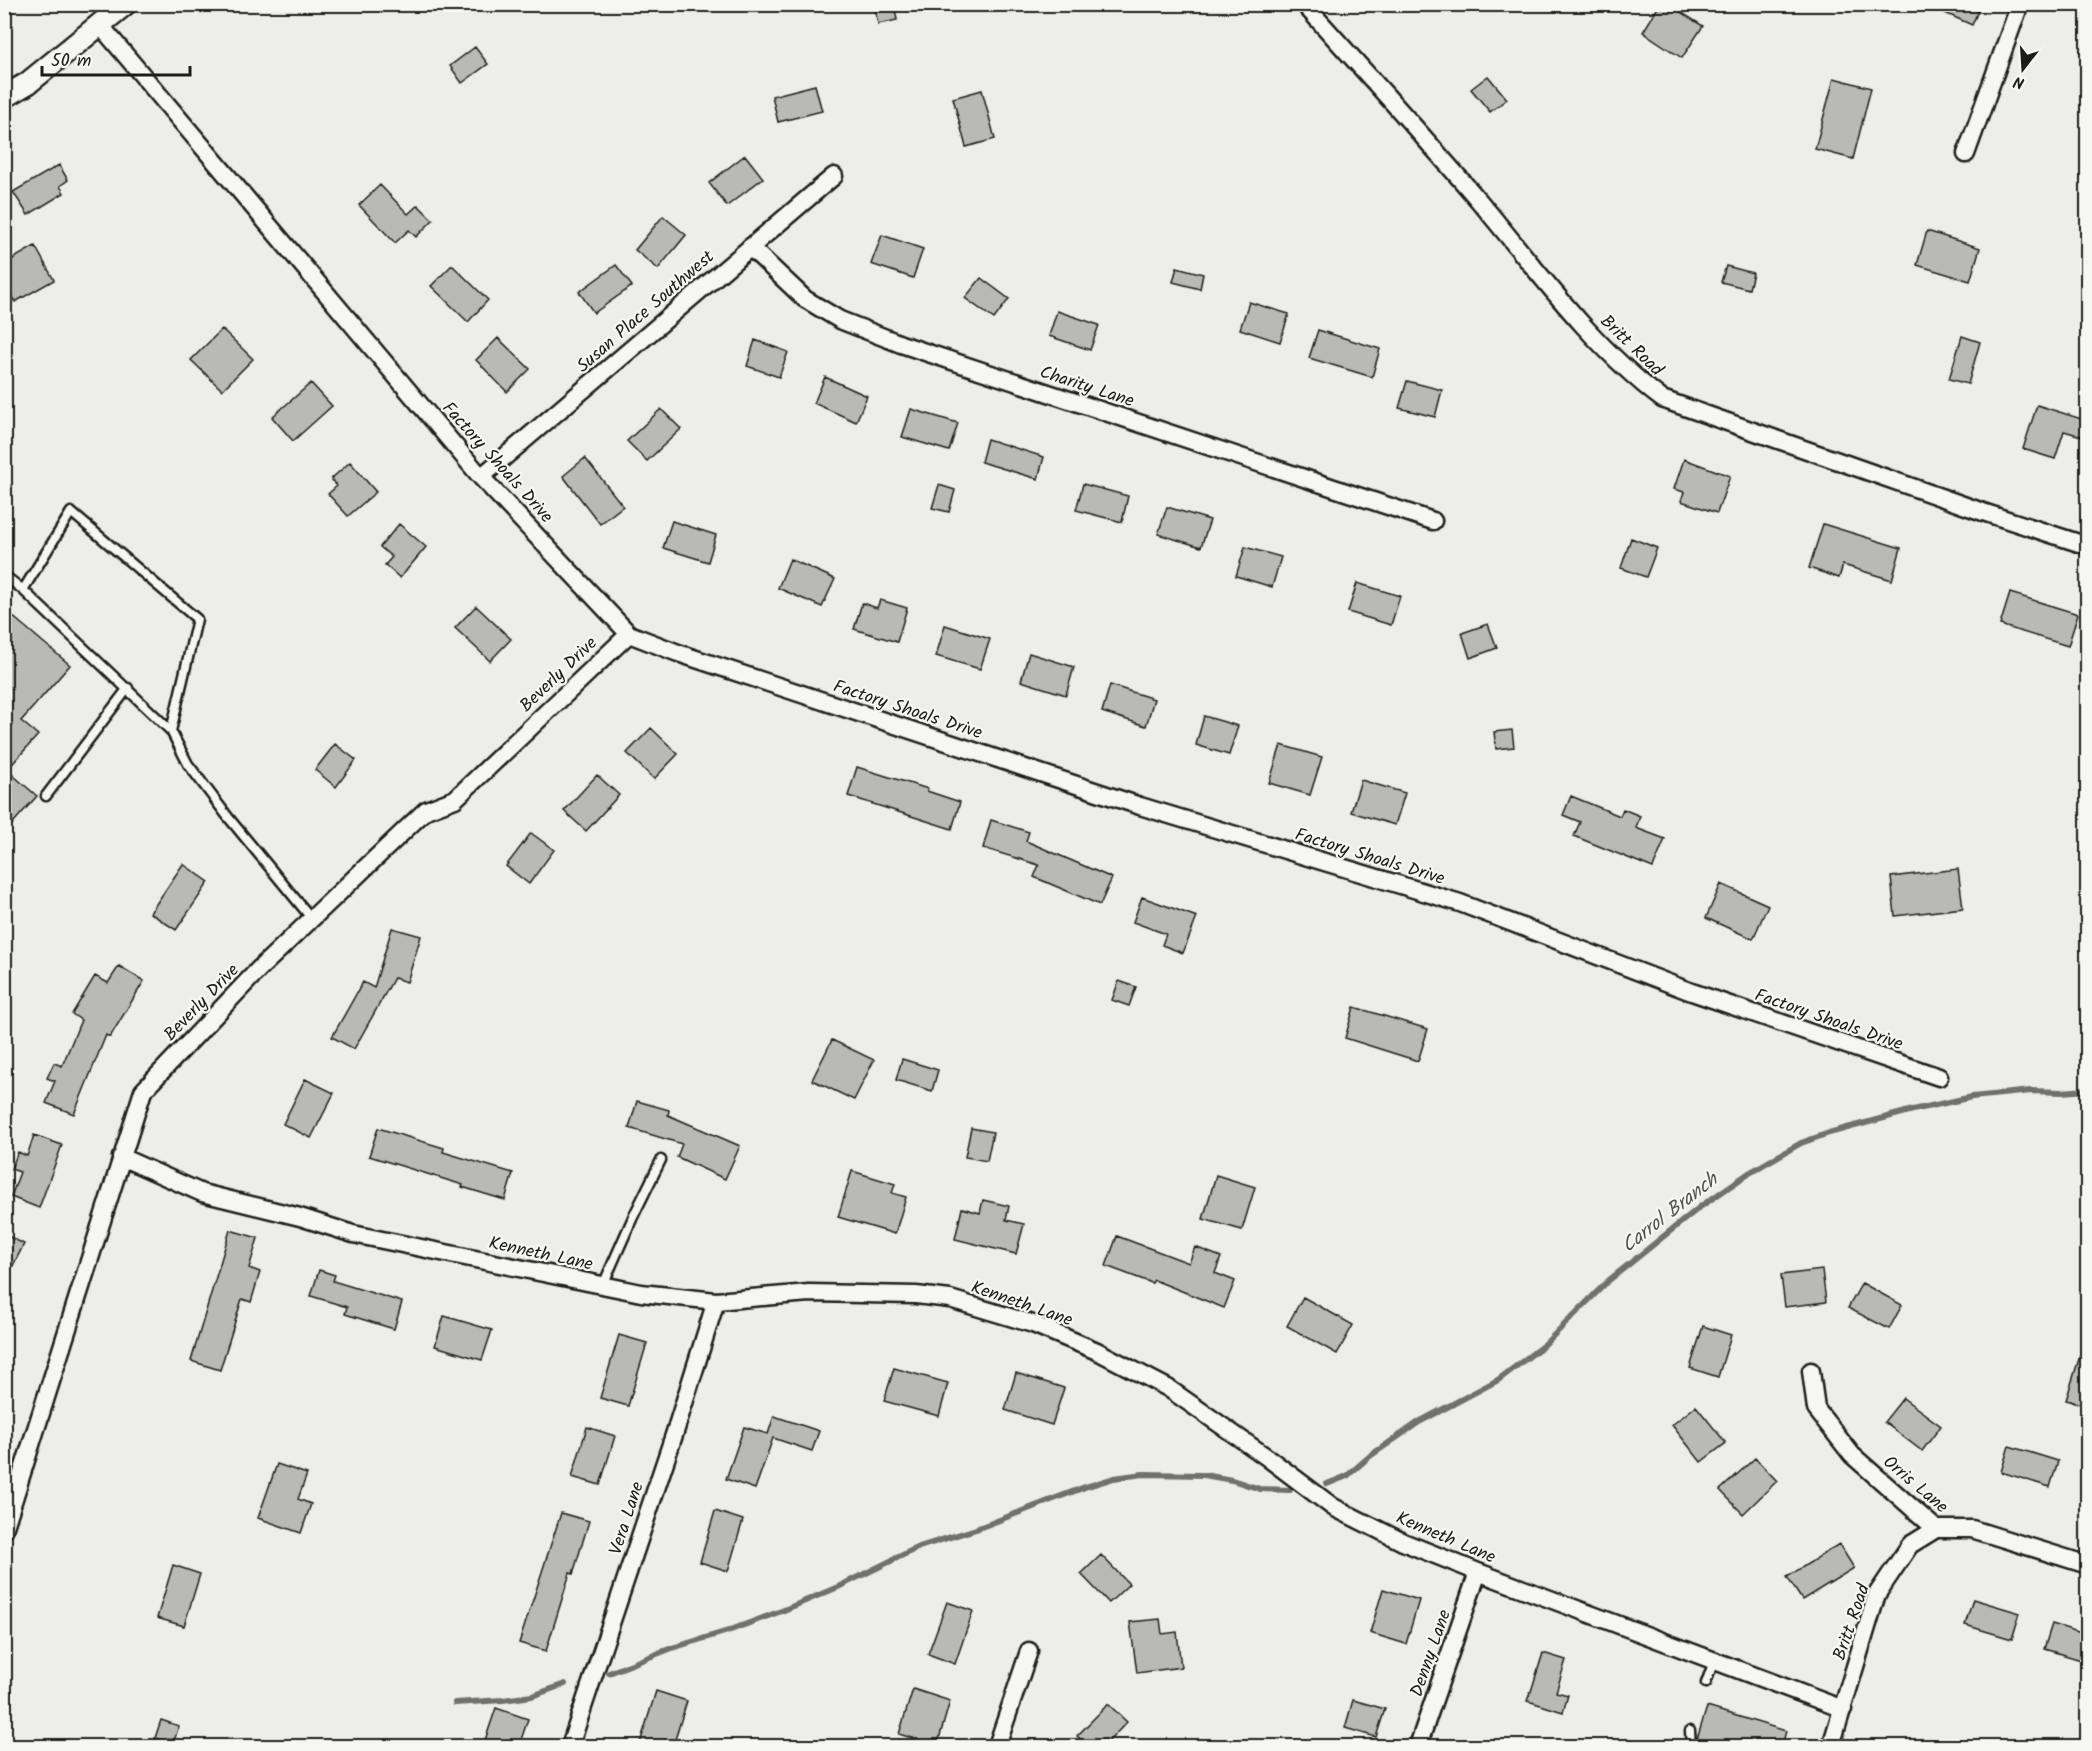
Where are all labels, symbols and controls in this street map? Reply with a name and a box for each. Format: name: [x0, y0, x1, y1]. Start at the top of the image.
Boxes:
scale bar: [42, 39, 190, 77]
north arrow: [1993, 39, 2053, 99]
text: 50 m: [51, 47, 91, 76]
text: N: [2011, 68, 2028, 95]
street label: Susan Place Southwest: [570, 243, 722, 380]
street label: Britt Road: [1592, 308, 1670, 385]
street label: Charity Lane: [1036, 359, 1137, 416]
street label: Factory Shoals Drive: [434, 396, 560, 530]
street label: Beverly Drive: [513, 630, 605, 720]
street label: Factory Shoals Drive: [829, 673, 986, 748]
street label: Factory Shoals Drive: [1291, 821, 1448, 894]
street label: Beverly Drive: [157, 957, 247, 1049]
street label: Factory Shoals Drive: [1750, 981, 1907, 1059]
water label: Carrol Branch: [1615, 1164, 1727, 1262]
street label: Kenneth Lane: [486, 1229, 595, 1280]
street label: Kenneth Lane: [967, 1273, 1076, 1335]
street label: Orris Lane: [1876, 1449, 1954, 1521]
street label: Vera Lane: [602, 1478, 653, 1559]
street label: Kenneth Lane: [1391, 1504, 1500, 1572]
street label: Britt Road: [1826, 1579, 1879, 1665]
street label: Denny Lane: [1403, 1606, 1460, 1701]

